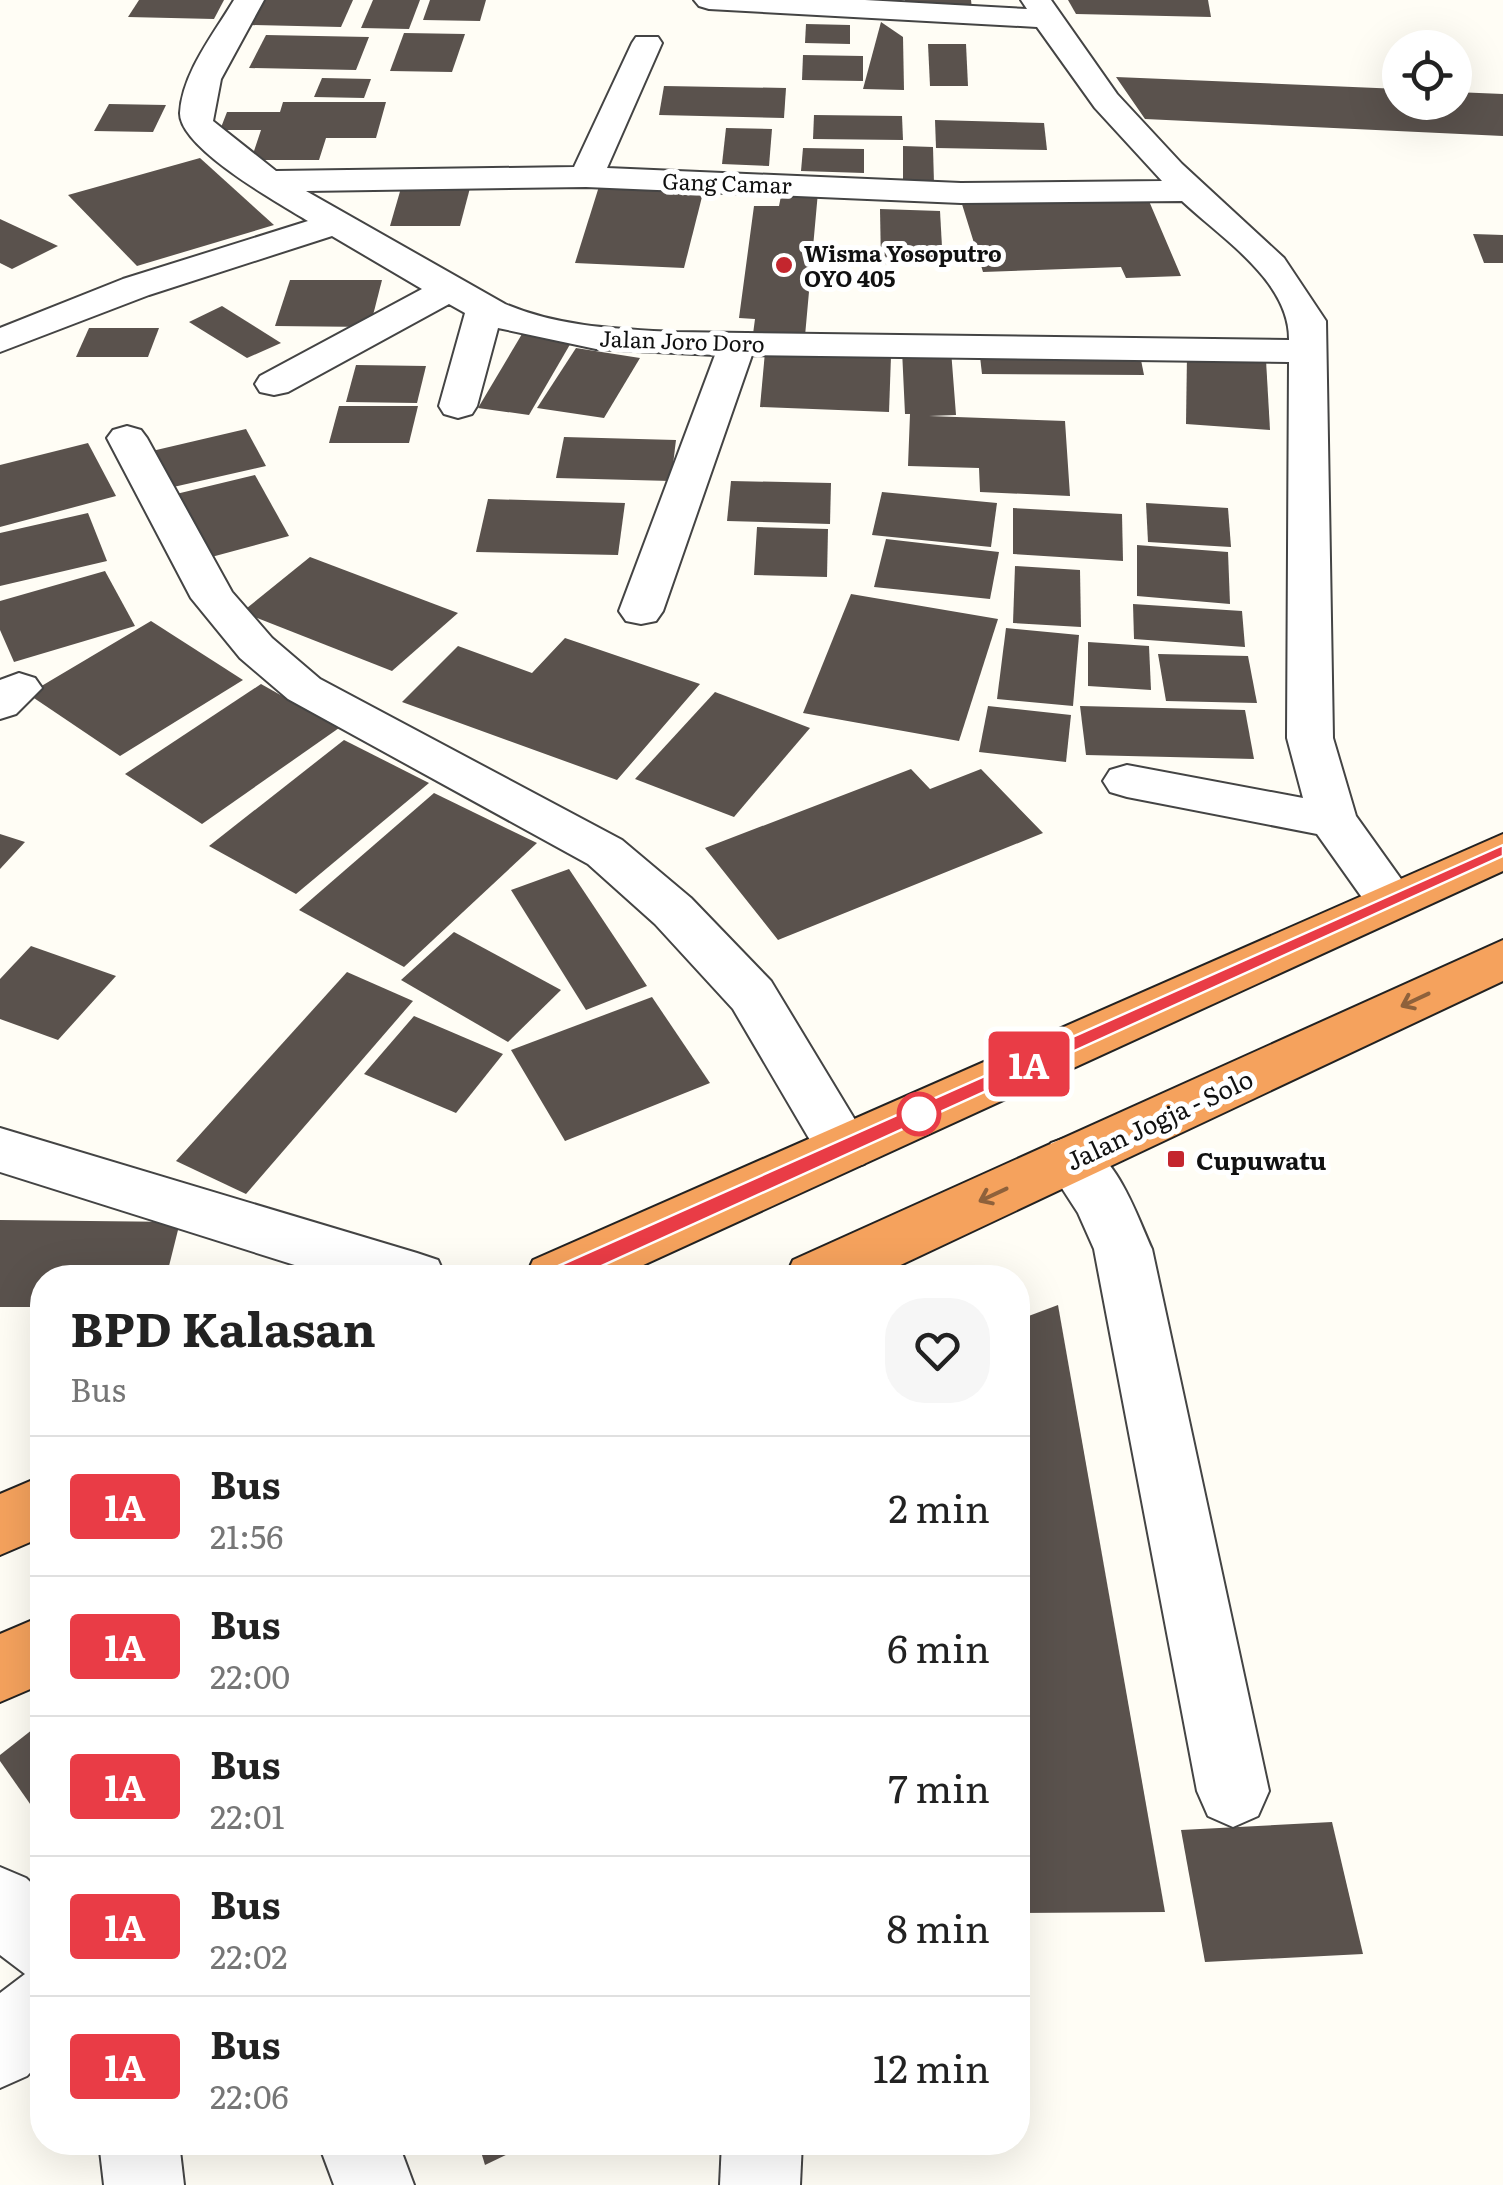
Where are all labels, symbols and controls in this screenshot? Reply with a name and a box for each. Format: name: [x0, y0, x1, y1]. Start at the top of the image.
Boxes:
map controls: [1382, 30, 1472, 120]
button: locate: [1382, 30, 1472, 120]
street label: Gang Camar: [662, 163, 793, 201]
place label: Wisma Yosoputro OYO 405: [804, 236, 1002, 294]
marker: Wisma Yosoputro OYO 405: [773, 254, 795, 276]
street label: Jalan Joro Doro: [599, 321, 765, 359]
one-way arrow: [1400, 991, 1430, 1010]
line badge: 1A: [984, 1032, 1074, 1096]
text: 1A: [1009, 1038, 1049, 1090]
street label: Jalan Jogja - Solo: [1059, 1059, 1259, 1179]
unlabelled marker: [898, 1093, 940, 1135]
place label: Cupuwatu: [1196, 1141, 1327, 1178]
marker: Cupuwatu: [1165, 1148, 1187, 1170]
one-way arrow: [978, 1187, 1009, 1205]
text: BPD Kalasan: [70, 1291, 376, 1362]
button: heart: [885, 1298, 990, 1403]
text: Bus: [70, 1364, 126, 1412]
text: Bus: [210, 1454, 281, 1511]
text: 2 min: [888, 1478, 990, 1535]
text: 1A: [105, 1480, 145, 1532]
text: 21:56: [210, 1511, 283, 1559]
text: Bus: [210, 1594, 281, 1651]
text: 6 min: [887, 1618, 990, 1675]
text: 1A: [105, 1620, 145, 1672]
text: 22:00: [210, 1651, 290, 1699]
text: Bus: [210, 1734, 281, 1791]
text: 7 min: [888, 1758, 990, 1815]
text: 1A: [105, 1760, 145, 1812]
text: 22:01: [210, 1791, 285, 1839]
text: Bus: [210, 1874, 281, 1931]
text: 8 min: [887, 1898, 990, 1955]
text: 1A: [105, 1900, 145, 1952]
text: 22:02: [210, 1931, 288, 1979]
text: Bus: [210, 2014, 281, 2071]
text: 12 min: [873, 2038, 990, 2095]
text: 1A: [105, 2040, 145, 2092]
text: 22:06: [210, 2071, 289, 2119]

